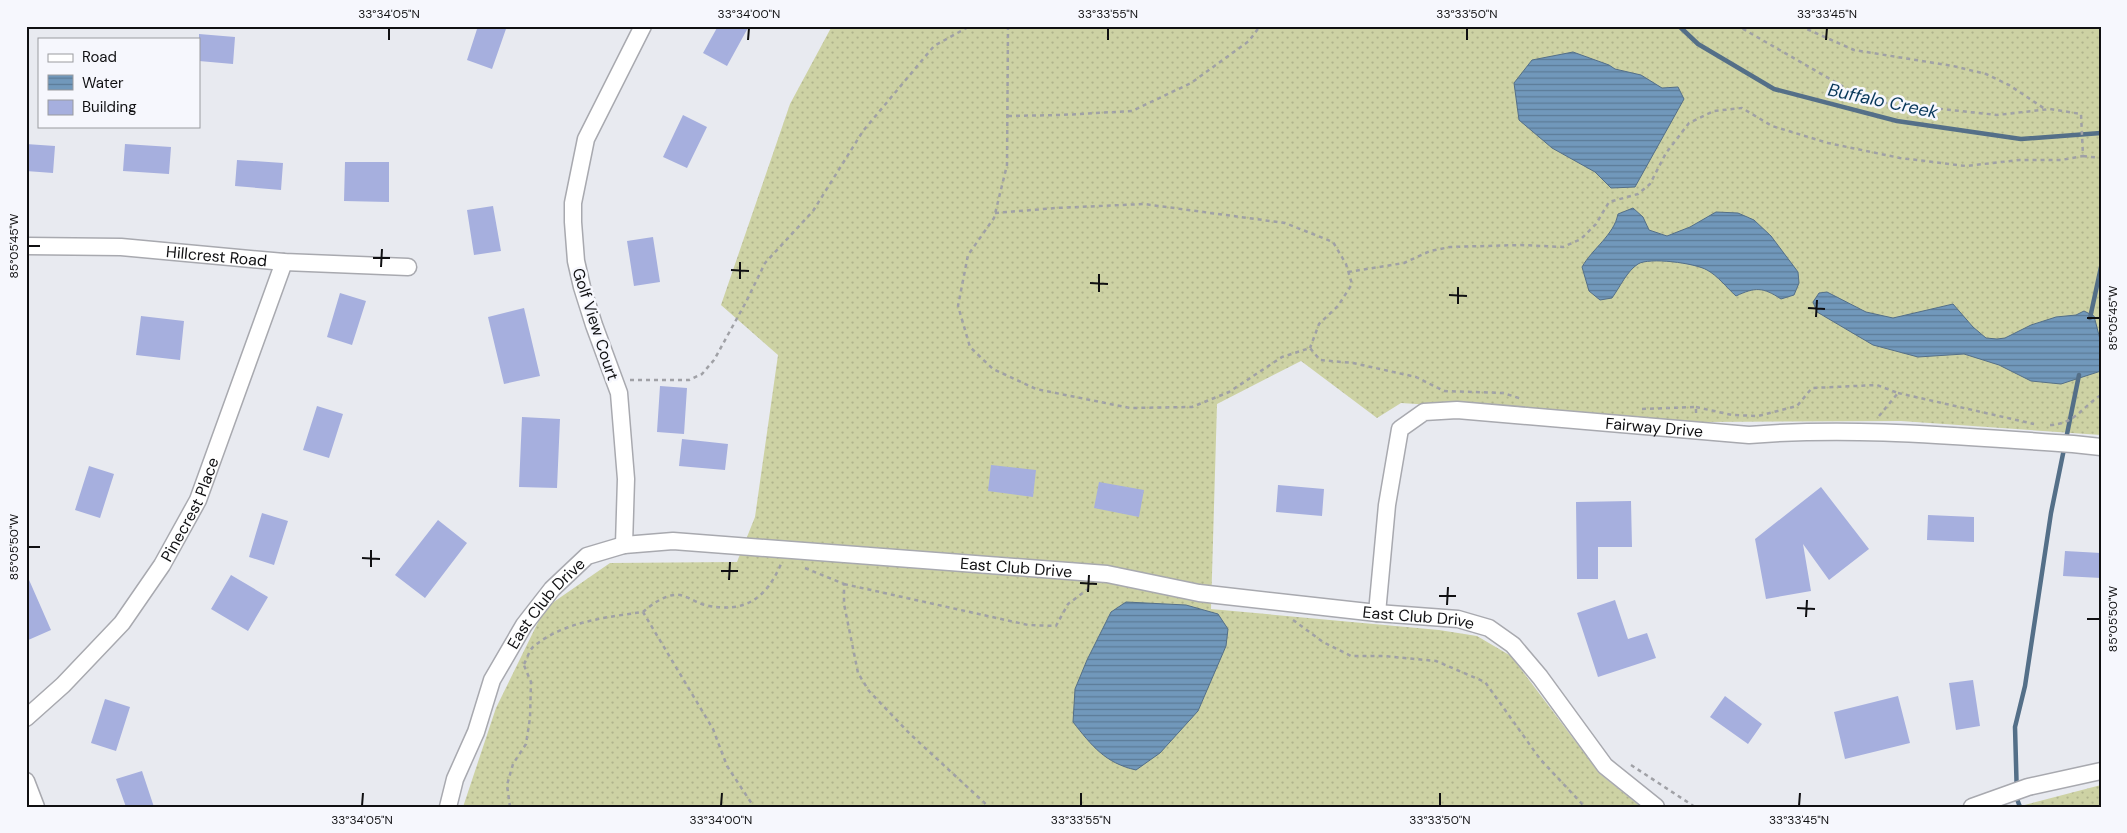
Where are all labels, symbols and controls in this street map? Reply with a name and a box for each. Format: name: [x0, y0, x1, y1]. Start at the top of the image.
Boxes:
text: 33°34'05"N: [358, 6, 420, 22]
text: 33°34'00"N: [718, 6, 780, 22]
text: 33°33'55"N: [1078, 6, 1138, 22]
text: 33°33'50"N: [1436, 6, 1498, 22]
text: 33°33'45"N: [1797, 6, 1857, 22]
legend: [38, 38, 200, 128]
text: Road: [82, 47, 117, 67]
text: Water: [82, 73, 124, 93]
water label: Buffalo Creek: [1826, 78, 1941, 125]
text: Building: [82, 97, 137, 117]
text: 85°05'45"W: [6, 213, 22, 278]
street label: Hillcrest Road: [165, 241, 268, 271]
street label: Golf View Court: [567, 265, 624, 383]
text: 85°05'45"W: [2105, 285, 2121, 350]
street label: Fairway Drive: [1604, 413, 1704, 442]
street label: Pinecrest Place: [156, 455, 224, 565]
text: 85°05'50"W: [6, 514, 22, 580]
street label: East Club Drive: [502, 553, 590, 653]
street label: East Club Drive: [959, 553, 1073, 582]
text: 85°05'50"W: [2105, 586, 2121, 652]
street label: East Club Drive: [1361, 601, 1477, 634]
text: 33°34'05"N: [331, 812, 393, 828]
text: 33°34'00"N: [690, 812, 752, 828]
text: 33°33'55"N: [1051, 812, 1111, 828]
text: 33°33'50"N: [1409, 812, 1471, 828]
text: 33°33'45"N: [1769, 812, 1829, 828]

